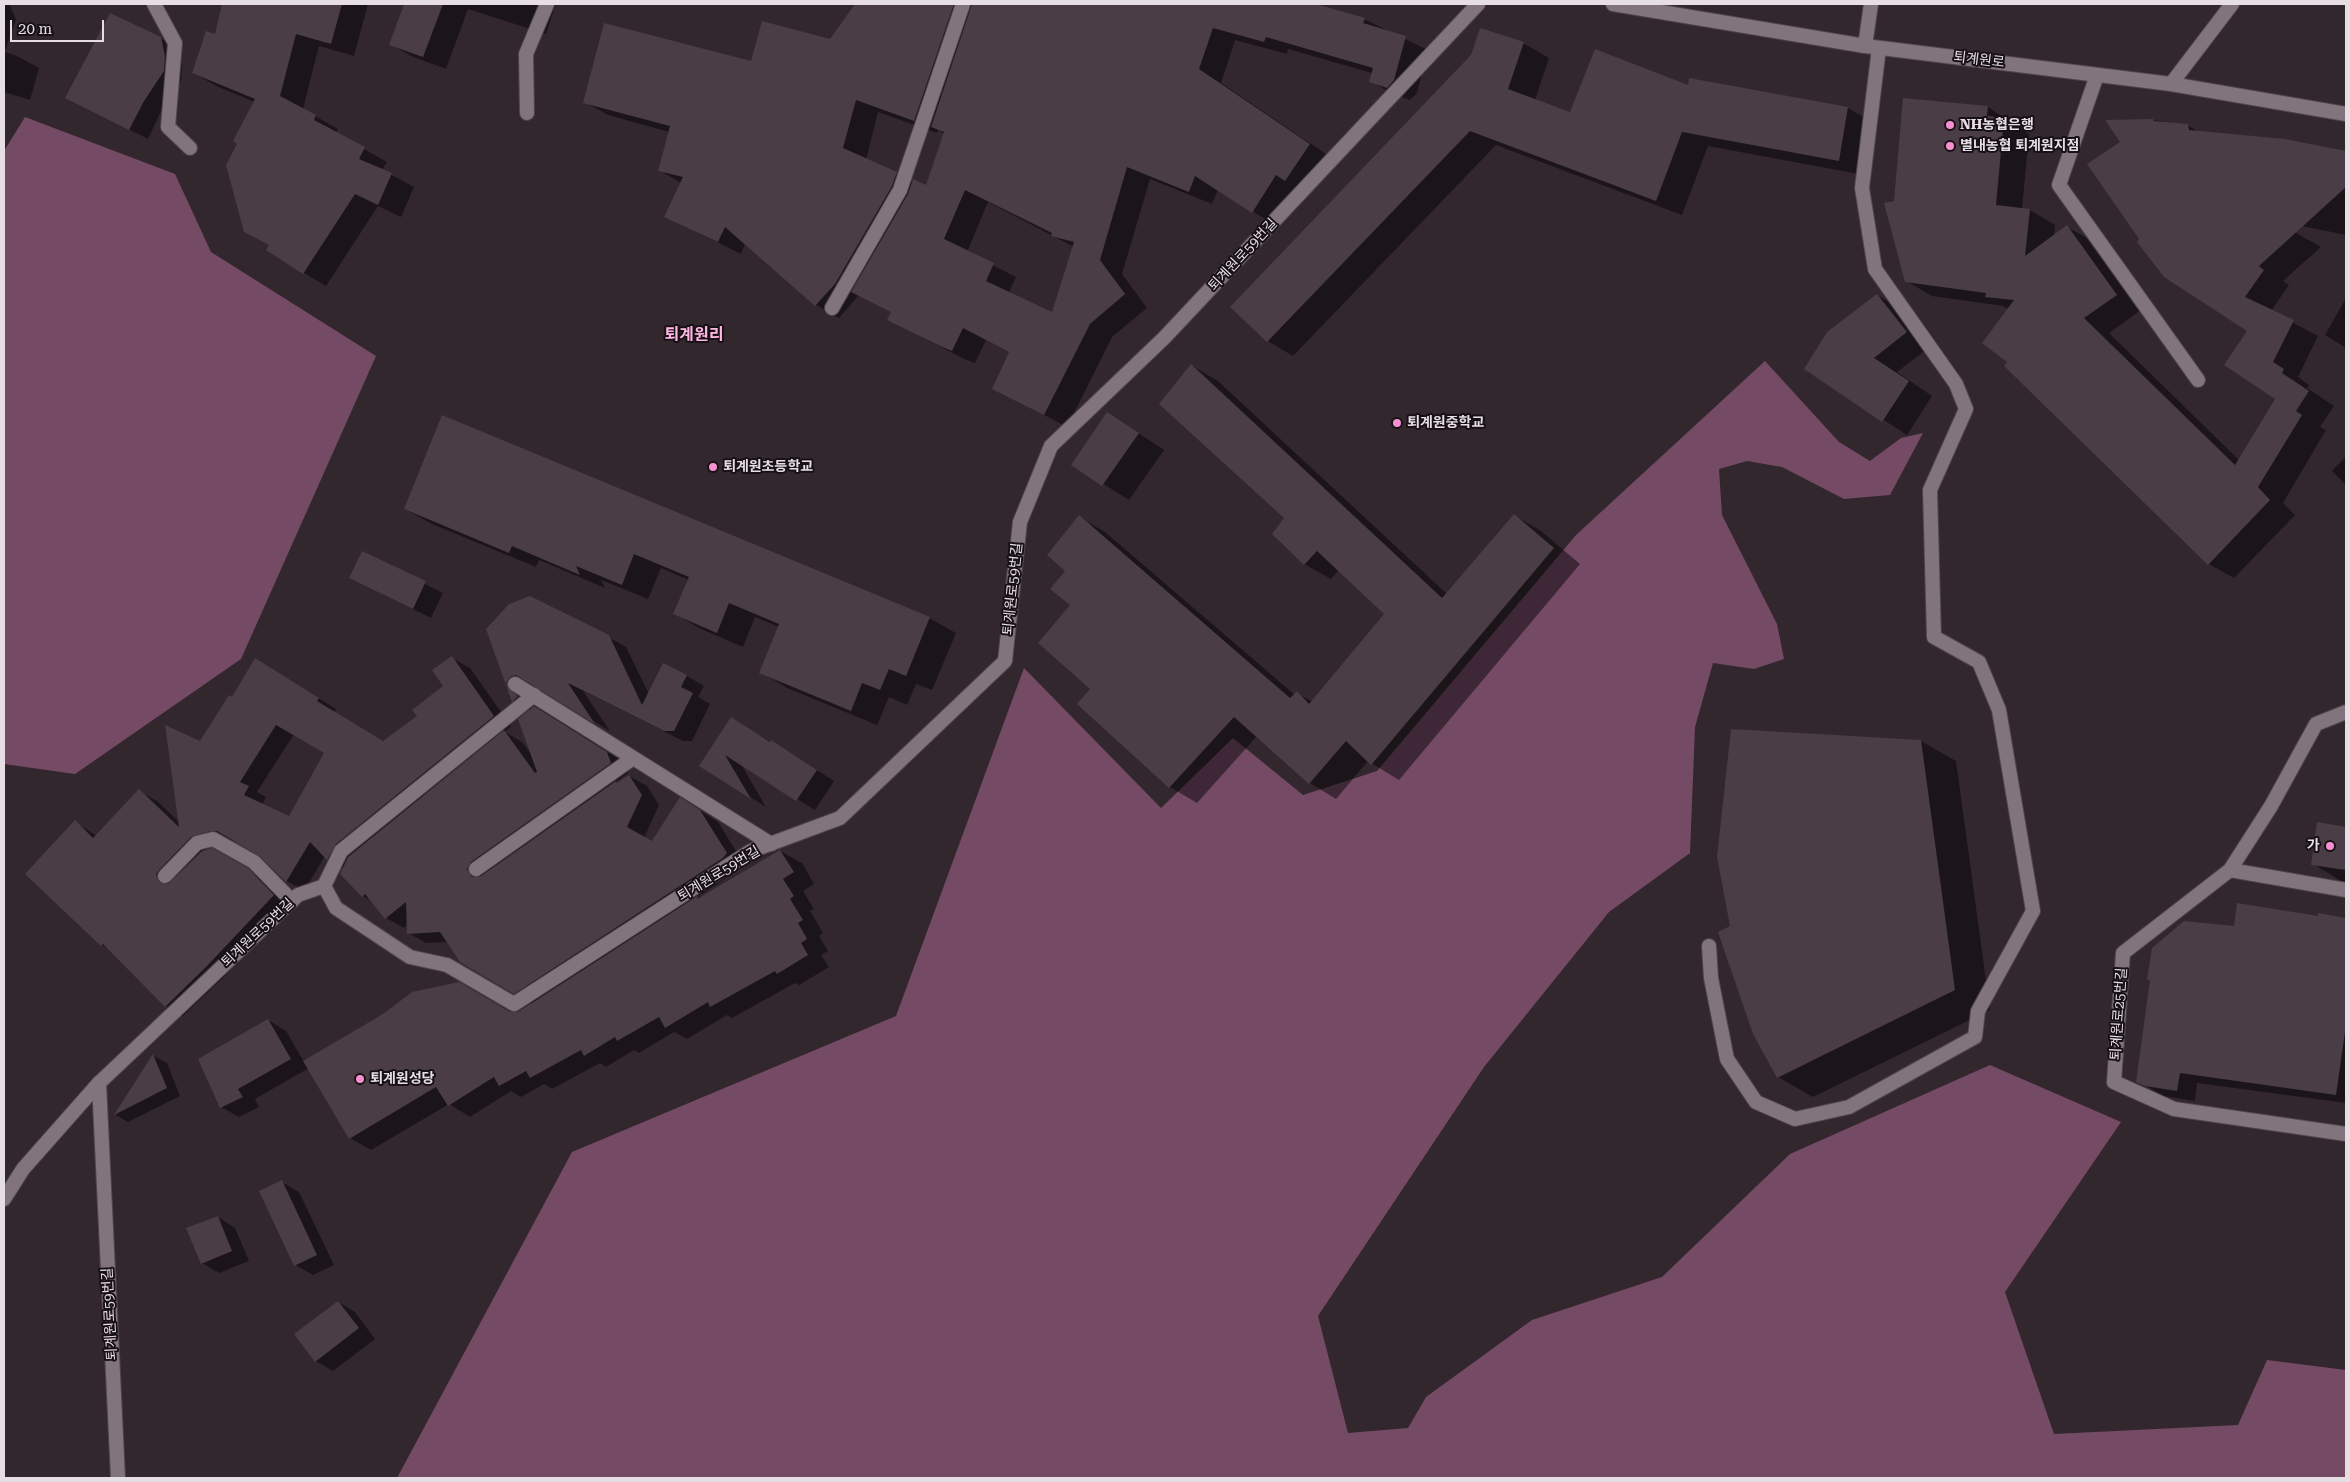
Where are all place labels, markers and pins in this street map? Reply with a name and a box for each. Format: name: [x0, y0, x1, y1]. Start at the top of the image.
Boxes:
place label: NH농협은행: [1960, 117, 2034, 133]
marker: NH농협은행: [1944, 119, 1956, 131]
place label: 별내농협 퇴계원지점: [1960, 138, 2079, 154]
marker: 별내농협 퇴계원지점: [1944, 140, 1956, 152]
place label: 퇴계원중학교: [1407, 415, 1484, 431]
marker: 퇴계원중학교: [1391, 417, 1403, 429]
place label: 퇴계원초등학교: [723, 459, 813, 475]
marker: 퇴계원초등학교: [707, 461, 719, 473]
place label: 가: [2307, 838, 2320, 854]
marker: 가: [2324, 840, 2336, 852]
place label: 퇴계원성당: [370, 1071, 434, 1087]
marker: 퇴계원성당: [354, 1073, 366, 1085]

